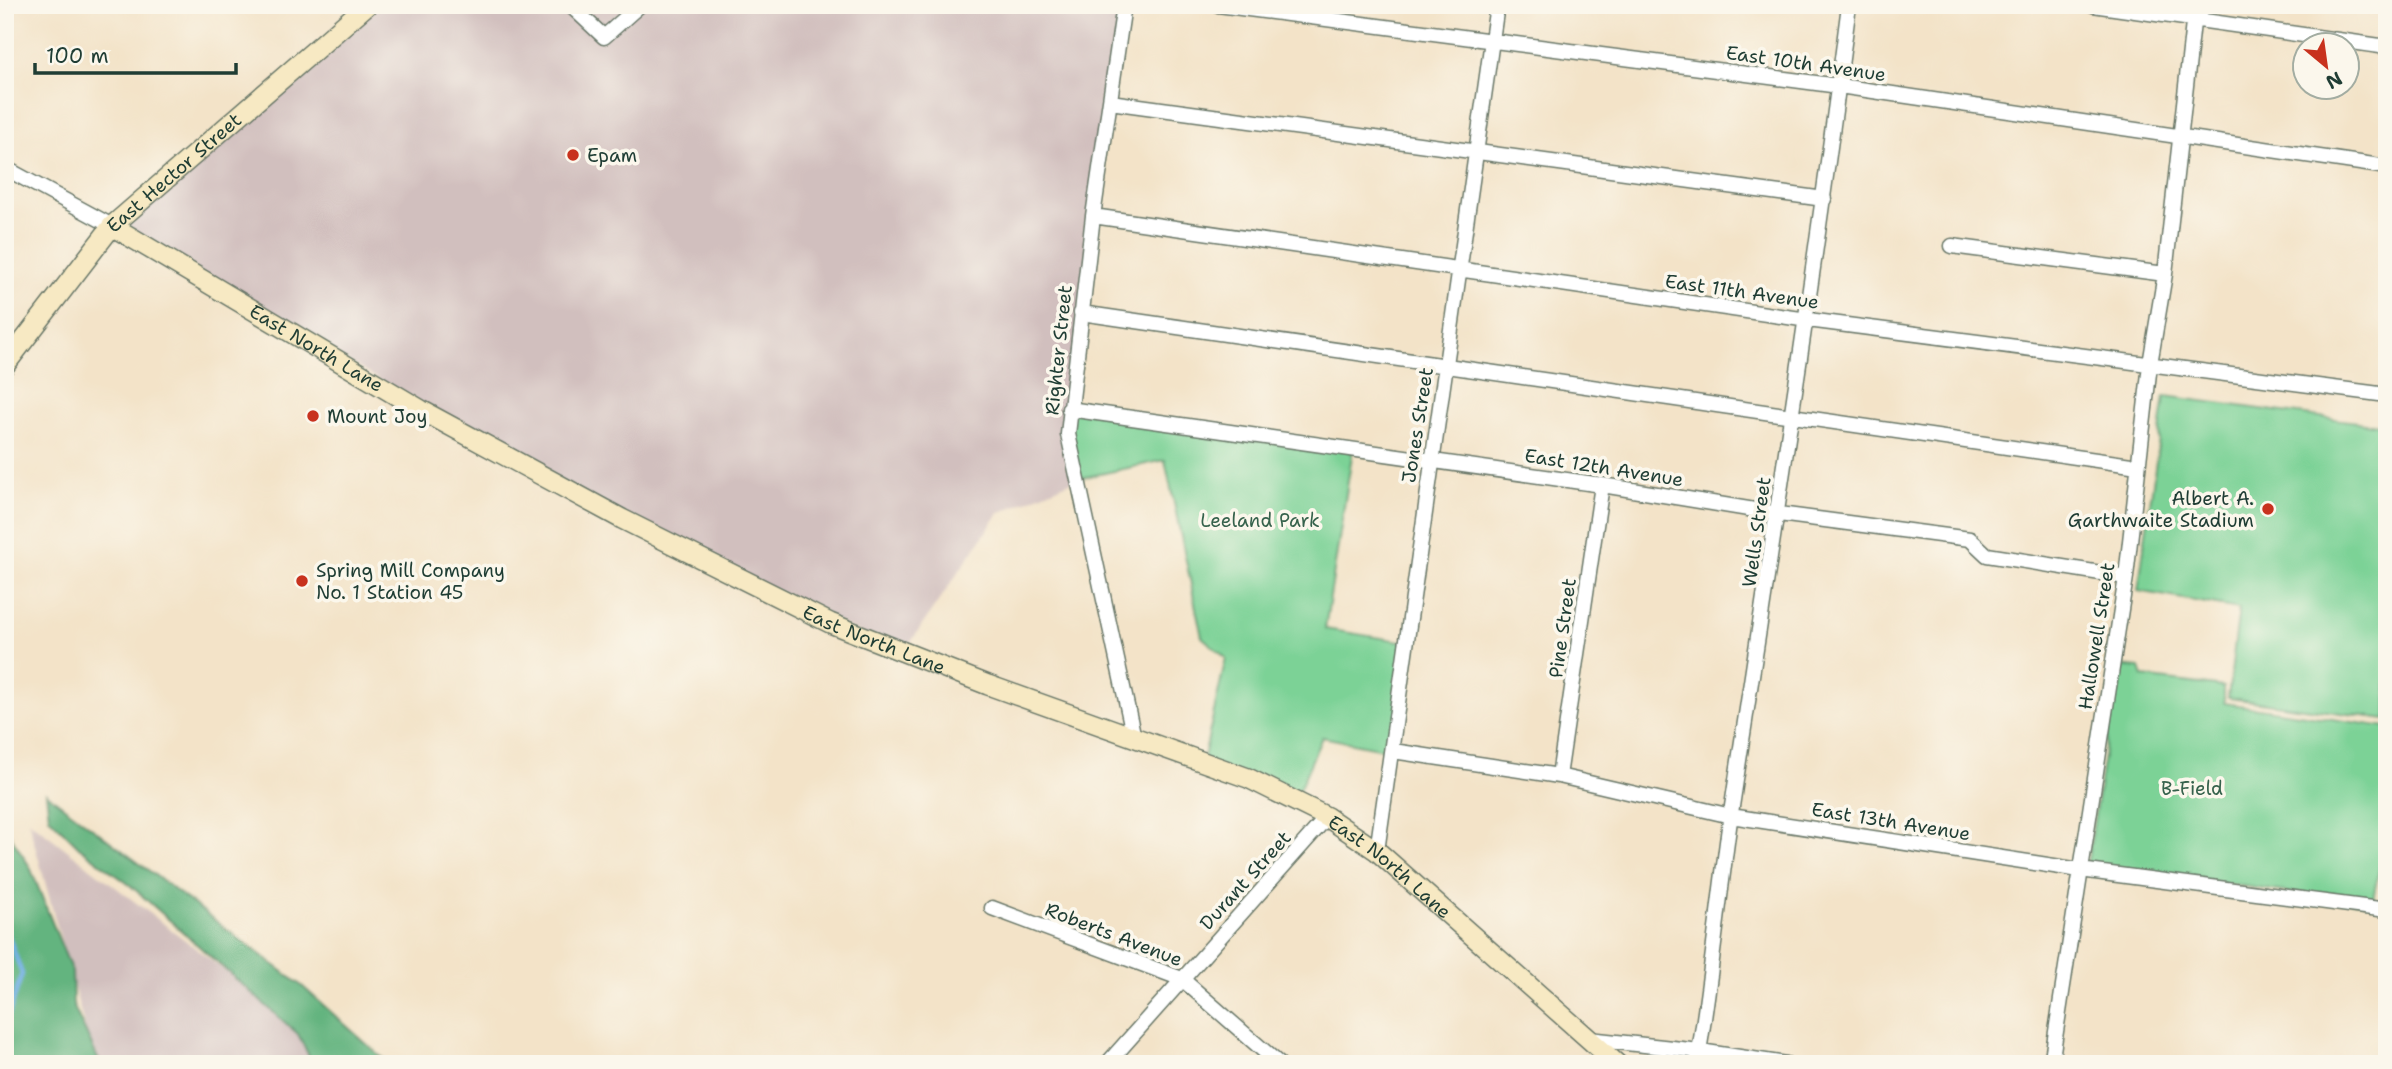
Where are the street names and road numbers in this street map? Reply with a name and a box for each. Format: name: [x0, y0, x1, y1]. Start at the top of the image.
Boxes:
street label: East 10th Avenue: [1724, 40, 1887, 87]
street label: East Hector Street: [101, 108, 247, 238]
street label: East 11th Avenue: [1663, 268, 1821, 315]
street label: Righter Street: [1039, 284, 1078, 416]
street label: East North Lane: [245, 299, 388, 398]
street label: Jones Street: [1396, 366, 1439, 485]
street label: East 12th Avenue: [1523, 443, 1685, 492]
street label: Wells Street: [1736, 475, 1777, 589]
street label: Hallowell Street: [2073, 561, 2120, 711]
street label: Pine Street: [1543, 576, 1582, 680]
street label: East North Lane: [798, 599, 949, 680]
street label: East 13th Avenue: [1810, 797, 1972, 846]
street label: East North Lane: [1323, 809, 1457, 924]
street label: Durant Street: [1194, 826, 1297, 935]
street label: Roberts Avenue: [1042, 897, 1186, 972]

